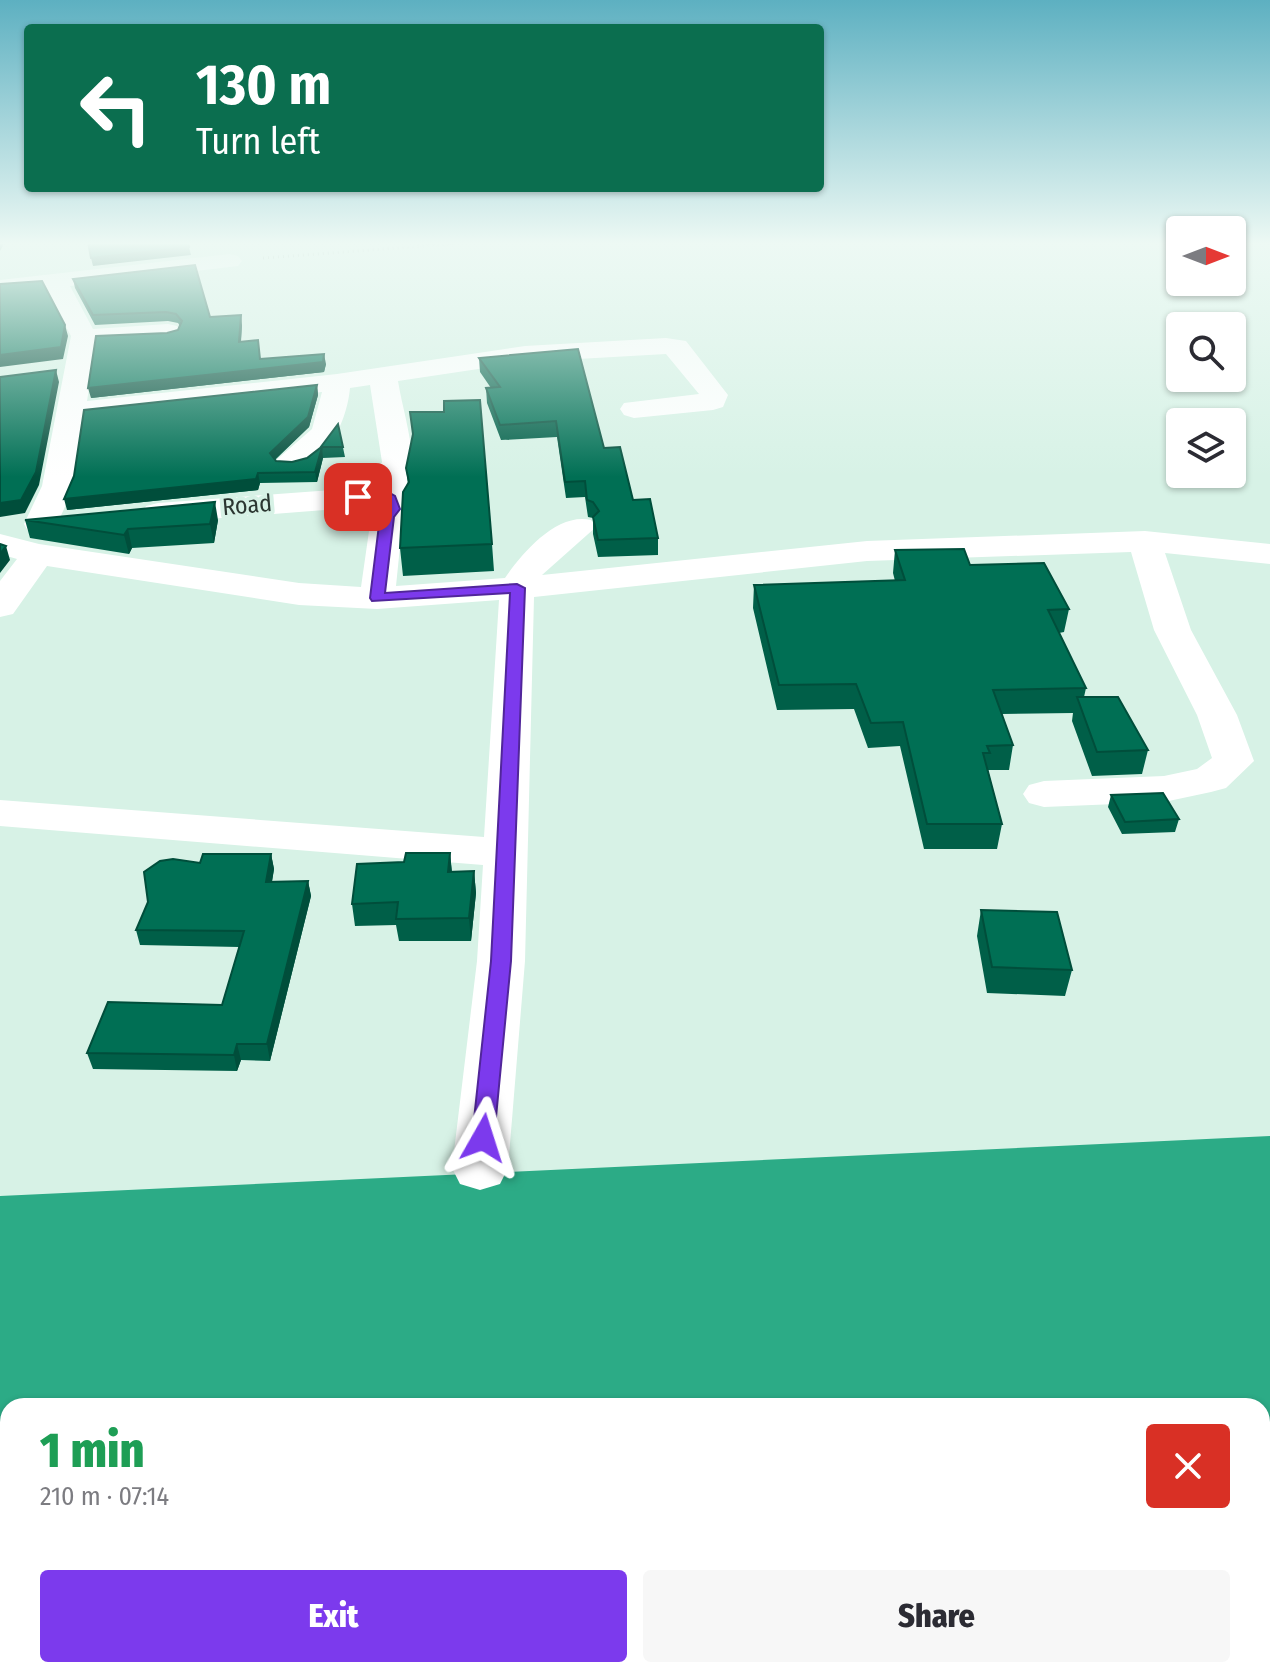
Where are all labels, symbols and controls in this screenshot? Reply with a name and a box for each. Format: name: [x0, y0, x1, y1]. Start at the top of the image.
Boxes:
text: 130 m: [196, 52, 331, 119]
icon: left: [64, 56, 168, 160]
text: Turn left: [196, 120, 320, 164]
north arrow: [1166, 216, 1246, 296]
map controls: [1166, 216, 1246, 488]
button: search: [1166, 312, 1246, 392]
button: layers: [1166, 408, 1246, 488]
pin: [324, 463, 392, 531]
icon: arrive: [336, 475, 380, 519]
street label: Road: [221, 489, 273, 521]
position arrow: [441, 1096, 525, 1180]
text: 1 min: [40, 1422, 144, 1480]
button: close: [1146, 1424, 1230, 1508]
text: 210 m · 07:14: [40, 1481, 169, 1512]
button: Exit: [40, 1570, 627, 1662]
button: Share: [643, 1570, 1230, 1662]

